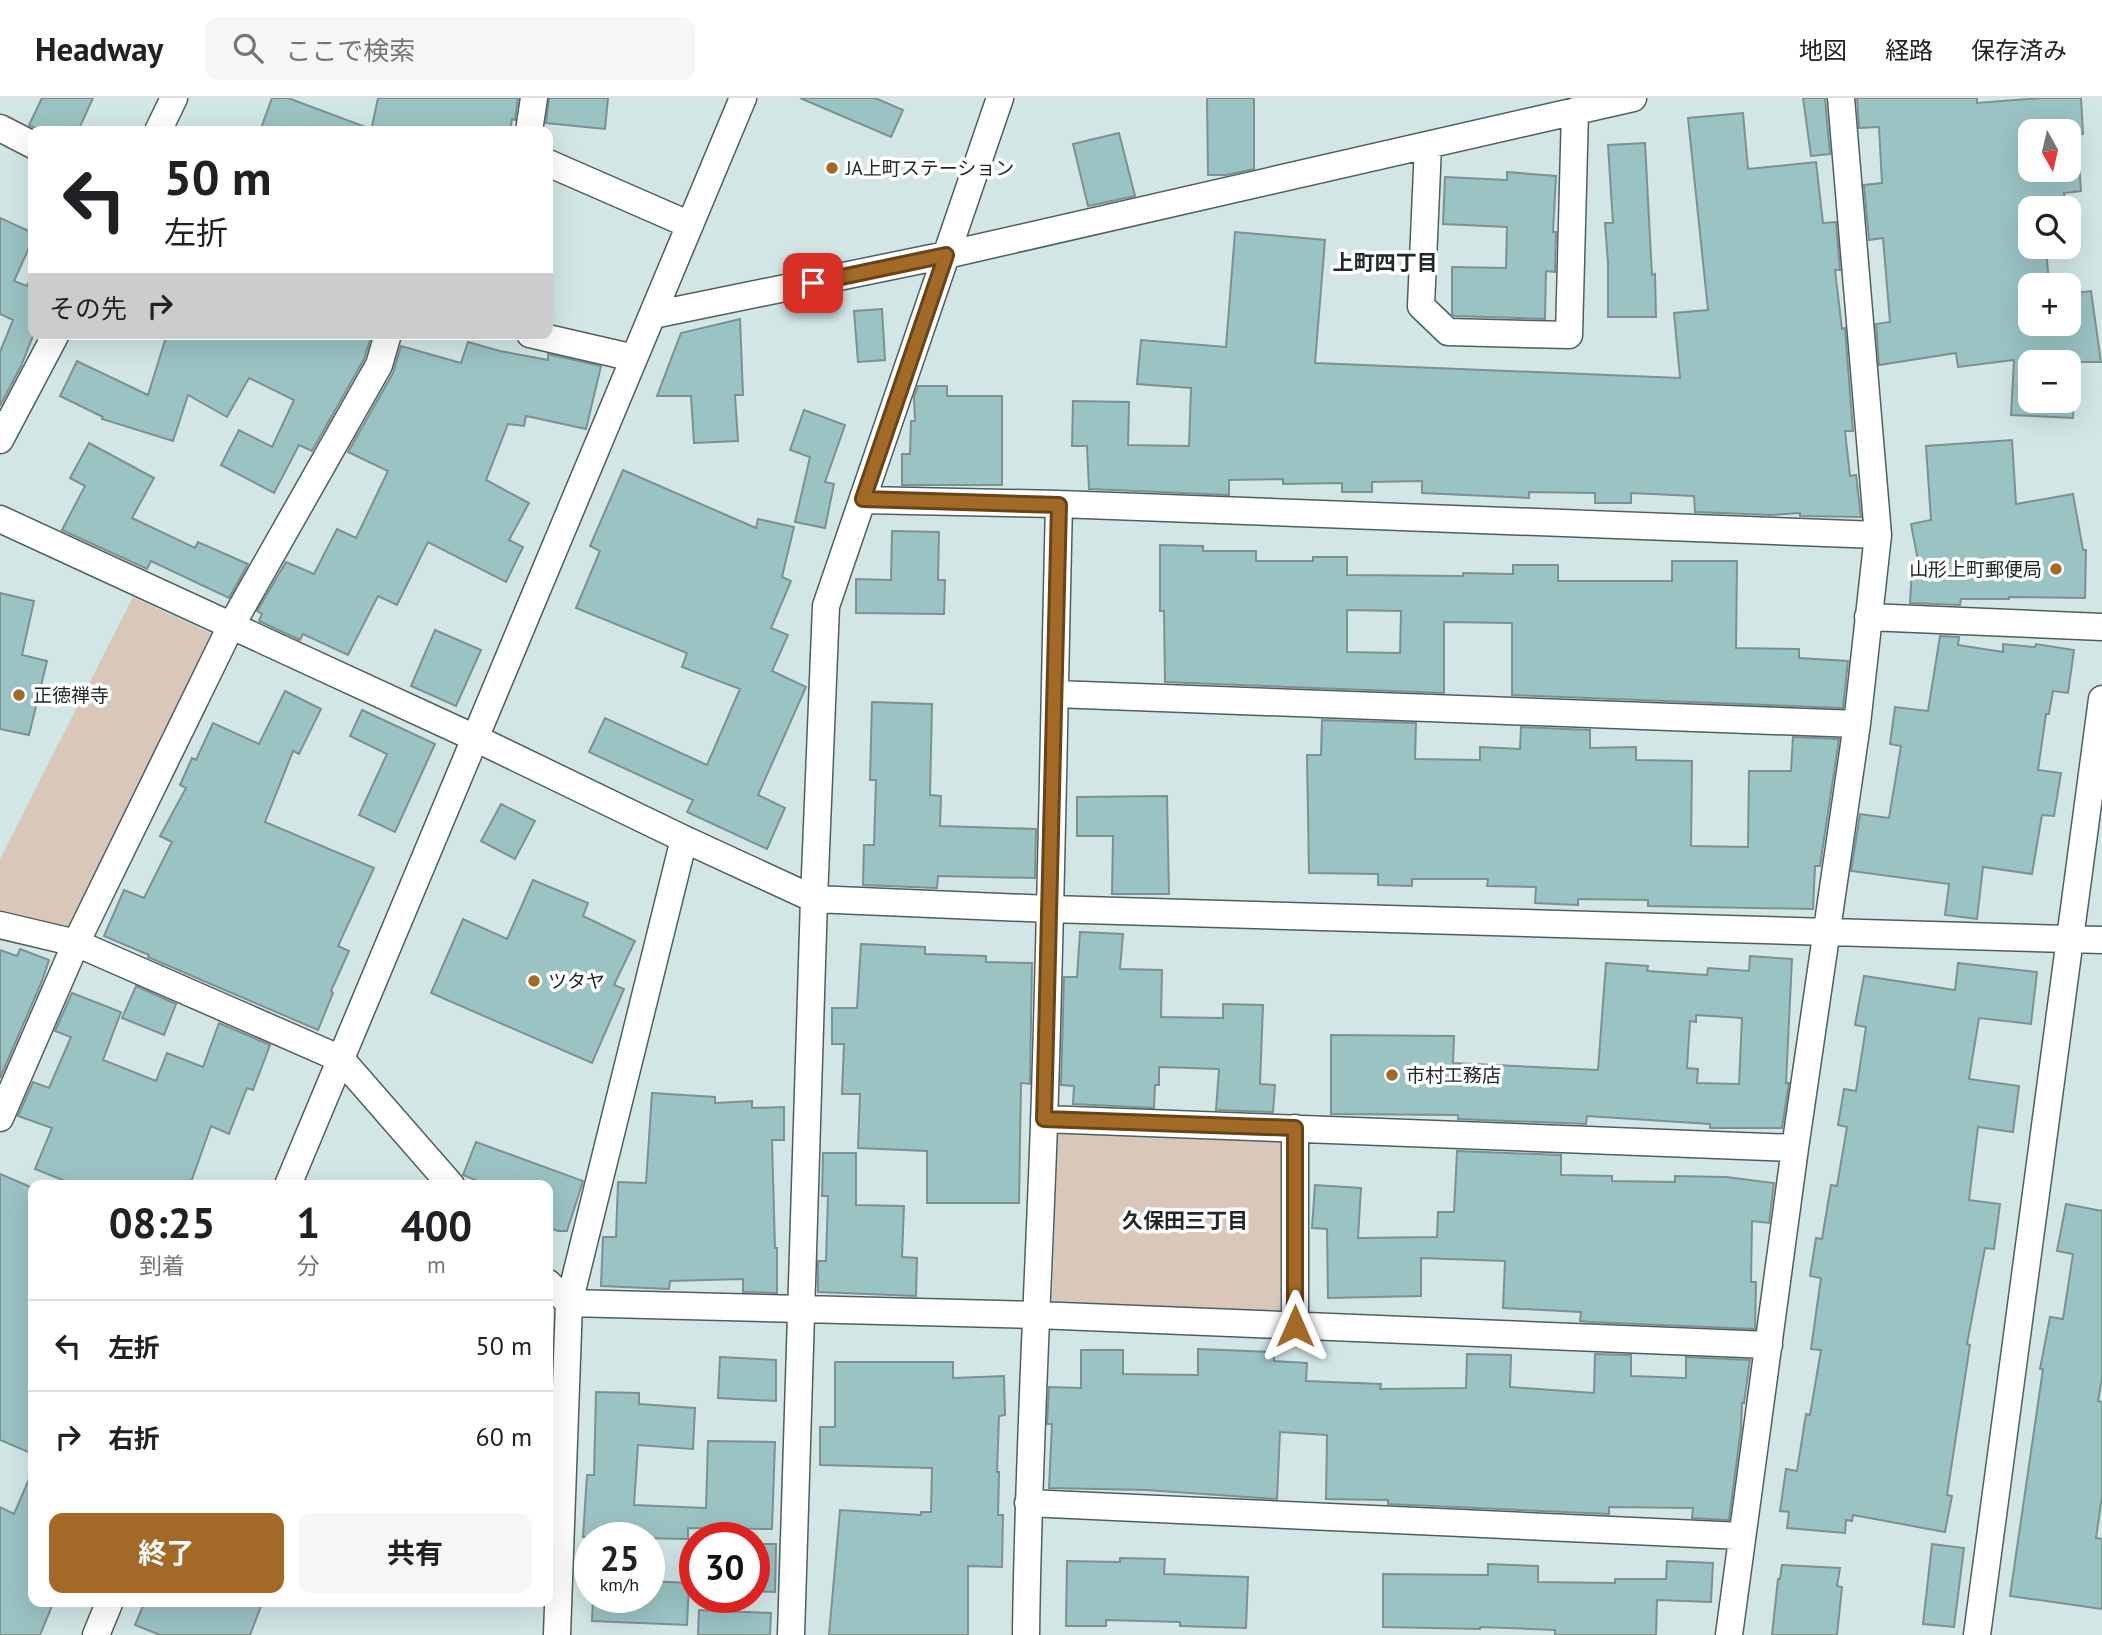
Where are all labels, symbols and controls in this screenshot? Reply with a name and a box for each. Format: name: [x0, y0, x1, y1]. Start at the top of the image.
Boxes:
search box: [205, 17, 695, 80]
text: Headway: [35, 27, 163, 70]
icon: search: [229, 29, 267, 67]
text: ここで検索: [285, 34, 415, 67]
text: 地図: [1799, 35, 1847, 66]
text: 経路: [1885, 35, 1933, 66]
text: 保存済み: [1971, 35, 2067, 66]
north arrow: [2018, 119, 2081, 182]
map controls: [2018, 119, 2081, 413]
text: 50 m: [164, 145, 271, 209]
icon: left: [49, 154, 140, 245]
place label: JA上町ステーション: [845, 156, 1014, 180]
marker: JA上町ステーション: [824, 160, 840, 176]
button: search: [2018, 196, 2081, 259]
text: 左折: [164, 211, 228, 253]
district label: 上町四丁目: [1333, 249, 1438, 276]
pin: [783, 253, 843, 313]
icon: arrive: [794, 264, 832, 302]
button: +: [2018, 273, 2081, 336]
icon: right: [141, 287, 179, 325]
text: その先: [49, 292, 127, 325]
button: −: [2018, 350, 2081, 413]
place label: 山形上町郵便局: [1909, 557, 2042, 581]
marker: 山形上町郵便局: [2048, 561, 2064, 577]
place label: 正徳禅寺: [33, 683, 109, 707]
marker: 正徳禅寺: [11, 687, 27, 703]
place label: ツタヤ: [548, 969, 605, 993]
marker: ツタヤ: [526, 973, 542, 989]
place label: 市村工務店: [1406, 1063, 1501, 1087]
marker: 市村工務店: [1384, 1067, 1400, 1083]
text: 08:25: [109, 1195, 215, 1250]
text: 1: [296, 1195, 320, 1250]
text: 400: [401, 1198, 472, 1253]
district label: 久保田三丁目: [1122, 1207, 1248, 1234]
text: m: [427, 1250, 446, 1279]
text: 到着: [139, 1251, 185, 1280]
text: 分: [297, 1251, 320, 1280]
position arrow: [1258, 1289, 1332, 1363]
icon: left: [49, 1327, 87, 1365]
text: 50 m: [476, 1329, 532, 1362]
text: 左折: [108, 1331, 160, 1364]
icon: right: [49, 1418, 87, 1456]
text: 60 m: [476, 1420, 532, 1453]
text: 右折: [108, 1422, 160, 1455]
button: 終了: [49, 1513, 284, 1593]
button: 共有: [298, 1513, 532, 1593]
speed limit sign: 30: [679, 1522, 770, 1613]
text: 25: [600, 1535, 639, 1581]
text: km/h: [600, 1573, 639, 1596]

